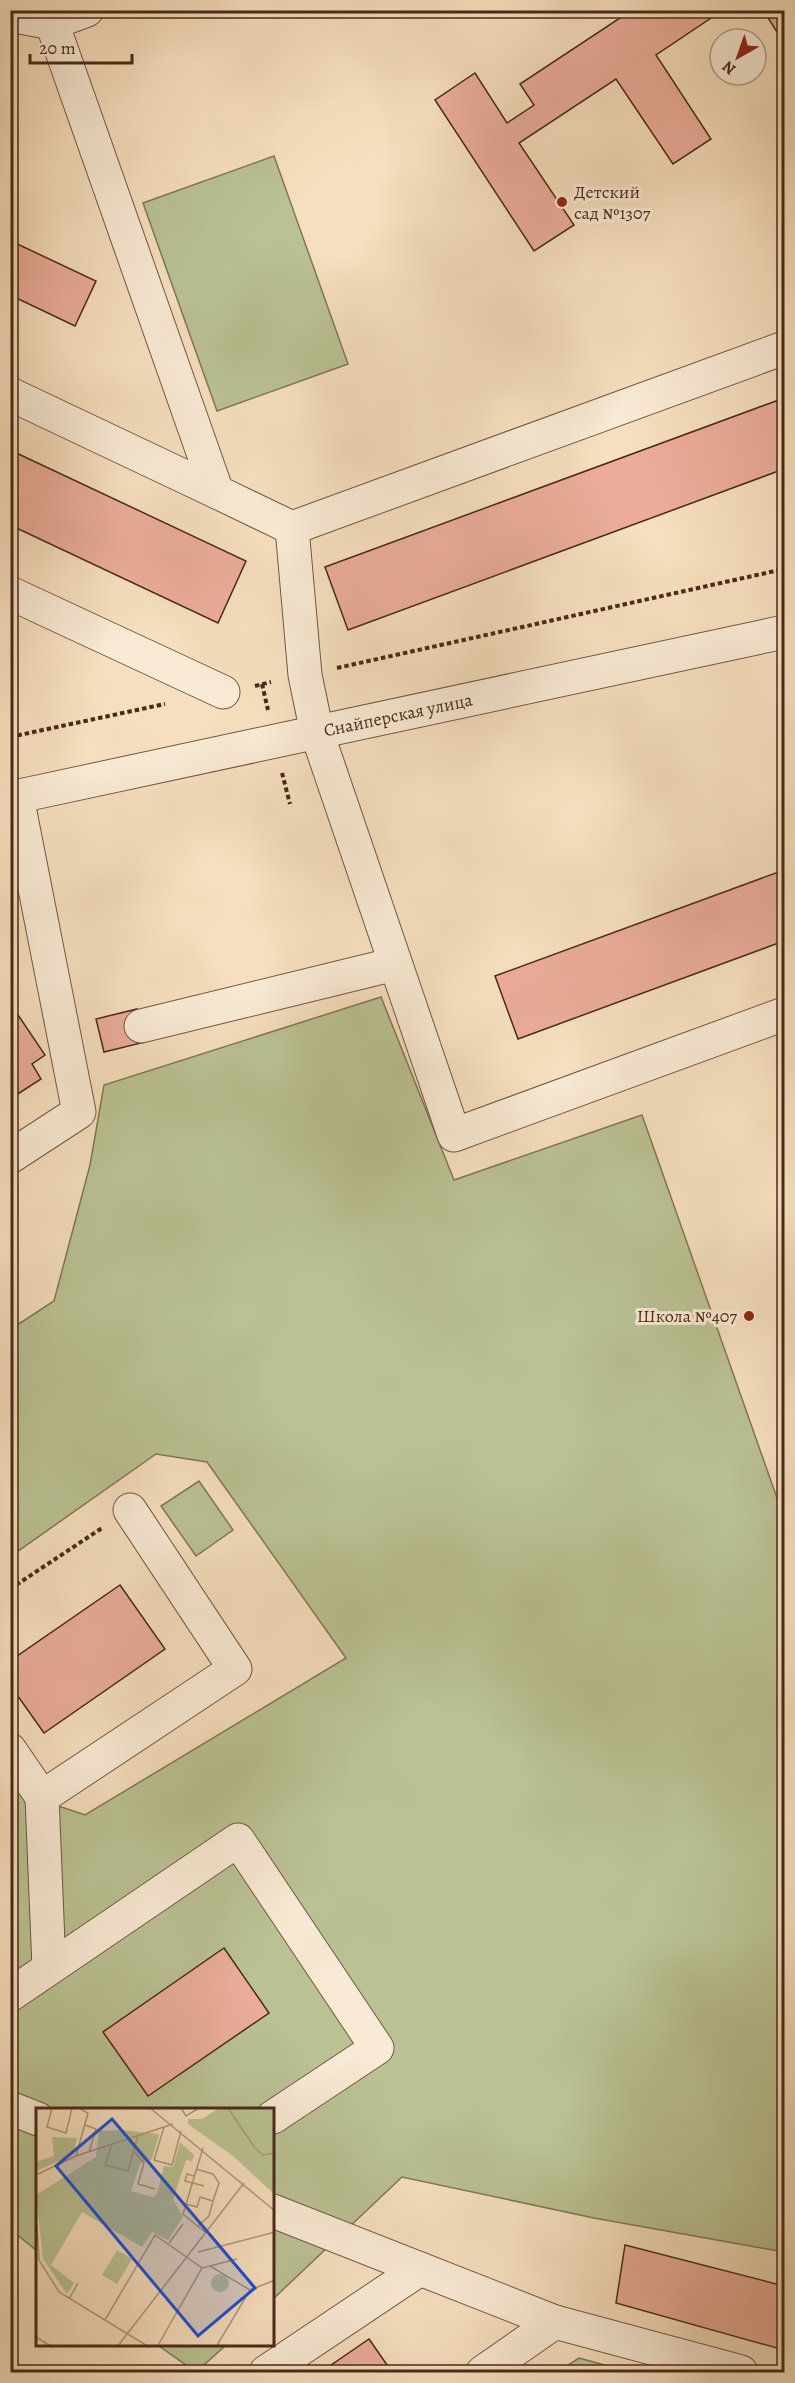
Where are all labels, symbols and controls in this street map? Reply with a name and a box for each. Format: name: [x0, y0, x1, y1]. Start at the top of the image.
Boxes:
scale bar: [30, 27, 132, 65]
north arrow: [708, 27, 768, 87]
text: 20 m: [39, 36, 76, 60]
text: N: [717, 55, 741, 80]
place label: Детский сад №1307: [574, 180, 651, 225]
marker: Детский сад №1307: [555, 195, 569, 209]
street label: Снайперская улица: [321, 687, 475, 742]
place label: Школа №407: [637, 1304, 737, 1328]
marker: Школа №407: [742, 1309, 756, 1323]
inset map: [36, 2108, 274, 2347]

